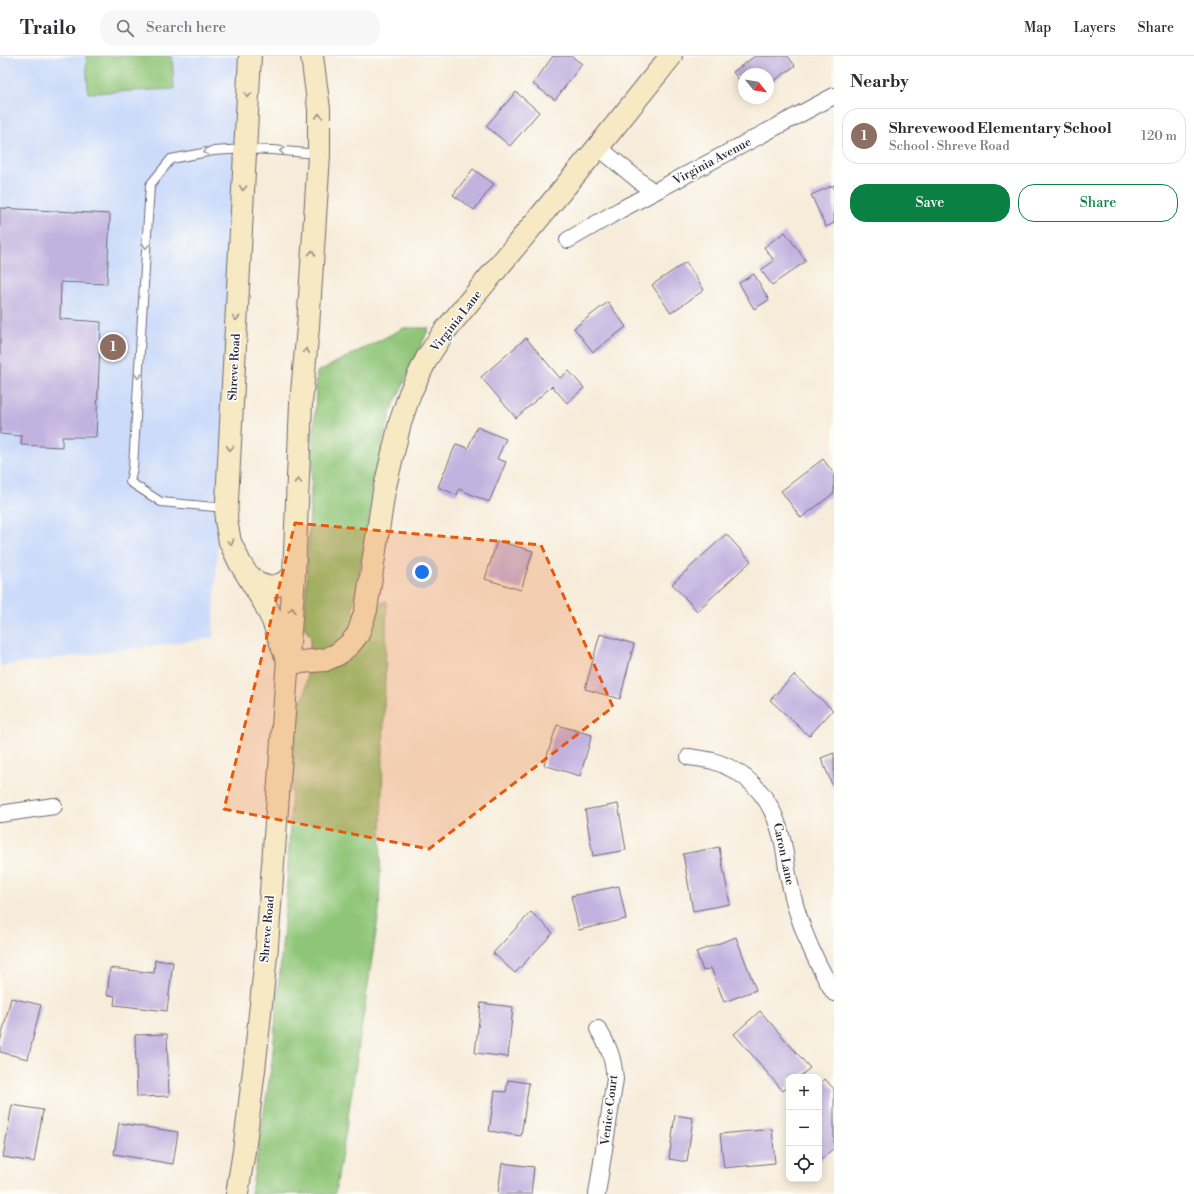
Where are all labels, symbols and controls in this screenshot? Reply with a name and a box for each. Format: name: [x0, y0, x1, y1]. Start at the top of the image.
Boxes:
search box: [100, 10, 380, 46]
text: Trailo: [20, 16, 76, 40]
icon: search: [114, 17, 136, 39]
text: Search here: [146, 18, 226, 37]
text: Map: [1024, 19, 1051, 37]
text: Layers: [1073, 19, 1116, 37]
text: Share: [1138, 19, 1174, 37]
north arrow: [738, 68, 774, 104]
text: Nearby: [850, 71, 909, 93]
one-way arrow: [243, 92, 252, 98]
one-way arrow: [315, 113, 323, 119]
text: Shrevewood Elementary School: [889, 119, 1112, 138]
text: 1: [861, 128, 867, 144]
text: 120 m: [1141, 128, 1177, 144]
street label: Virginia Avenue: [670, 135, 754, 189]
text: School · Shreve Road: [889, 138, 1010, 154]
one-way arrow: [279, 146, 285, 155]
one-way arrow: [203, 148, 209, 156]
button: Save: [850, 184, 1010, 222]
button: Share: [1018, 184, 1178, 222]
one-way arrow: [238, 185, 247, 191]
one-way arrow: [142, 243, 151, 249]
one-way arrow: [308, 250, 317, 256]
street label: Virginia Lane: [427, 288, 485, 356]
one-way arrow: [232, 315, 240, 321]
pin: 1: [100, 332, 126, 362]
street label: Shreve Road: [225, 333, 244, 401]
one-way arrow: [301, 348, 310, 354]
one-way arrow: [134, 373, 143, 379]
one-way arrow: [225, 445, 234, 451]
one-way arrow: [294, 478, 302, 484]
one-way arrow: [226, 538, 235, 545]
your location: [412, 562, 432, 582]
one-way arrow: [287, 607, 296, 613]
street label: Caron Lane: [770, 822, 797, 886]
street label: Shreve Road: [257, 895, 278, 963]
street label: Venice Court: [598, 1073, 621, 1147]
map controls: [786, 1074, 822, 1182]
button: +: [786, 1074, 822, 1110]
button: −: [786, 1110, 822, 1146]
button: locate: [786, 1146, 822, 1182]

